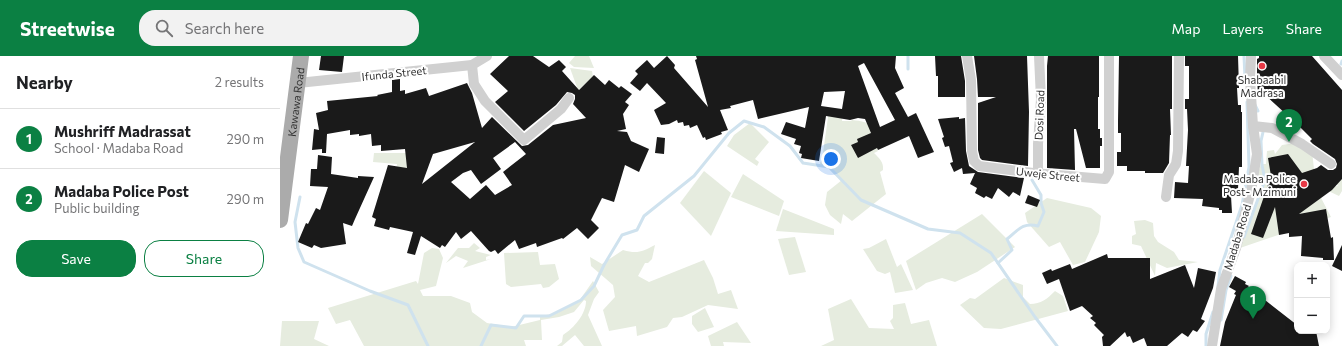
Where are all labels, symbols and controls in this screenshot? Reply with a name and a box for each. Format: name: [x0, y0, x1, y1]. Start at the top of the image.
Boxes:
search box: [139, 10, 419, 46]
text: Streetwise: [20, 17, 115, 40]
icon: search: [153, 17, 175, 39]
text: Search here: [185, 19, 264, 37]
text: Map: [1172, 20, 1200, 37]
text: Layers: [1222, 20, 1264, 37]
text: Share: [1286, 20, 1322, 37]
marker: Shabaabil Madrasa: [1257, 61, 1267, 71]
street label: Ifunda Street: [361, 63, 428, 83]
street label: Kawawa Road: [284, 67, 306, 137]
text: Nearby: [16, 72, 73, 93]
place label: Shabaabil Madrasa: [1238, 73, 1286, 99]
text: 2 results: [215, 74, 264, 90]
street label: Dosi Road: [1032, 90, 1046, 140]
pin: 2: [1276, 109, 1302, 142]
text: Mushriff Madrassat: [54, 122, 191, 140]
text: 1: [26, 131, 32, 147]
text: 290 m: [227, 131, 264, 147]
text: School · Madaba Road: [54, 140, 183, 156]
your location: [821, 149, 841, 169]
street label: Uweje Street: [1015, 164, 1081, 184]
place label: Madaba Police Post- Mzimuni: [1223, 172, 1296, 198]
marker: Madaba Police Post- Mzimuni: [1299, 179, 1309, 189]
text: Madaba Police Post: [54, 182, 189, 200]
text: 2: [25, 191, 33, 207]
text: 290 m: [227, 191, 264, 207]
text: Public building: [54, 200, 140, 216]
street label: Madaba Road: [1221, 202, 1253, 272]
button: Save: [16, 240, 136, 277]
button: Share: [144, 240, 264, 277]
map controls: [1294, 262, 1330, 334]
button: +: [1294, 262, 1330, 298]
pin: 1: [1240, 286, 1266, 319]
button: −: [1294, 298, 1330, 334]

